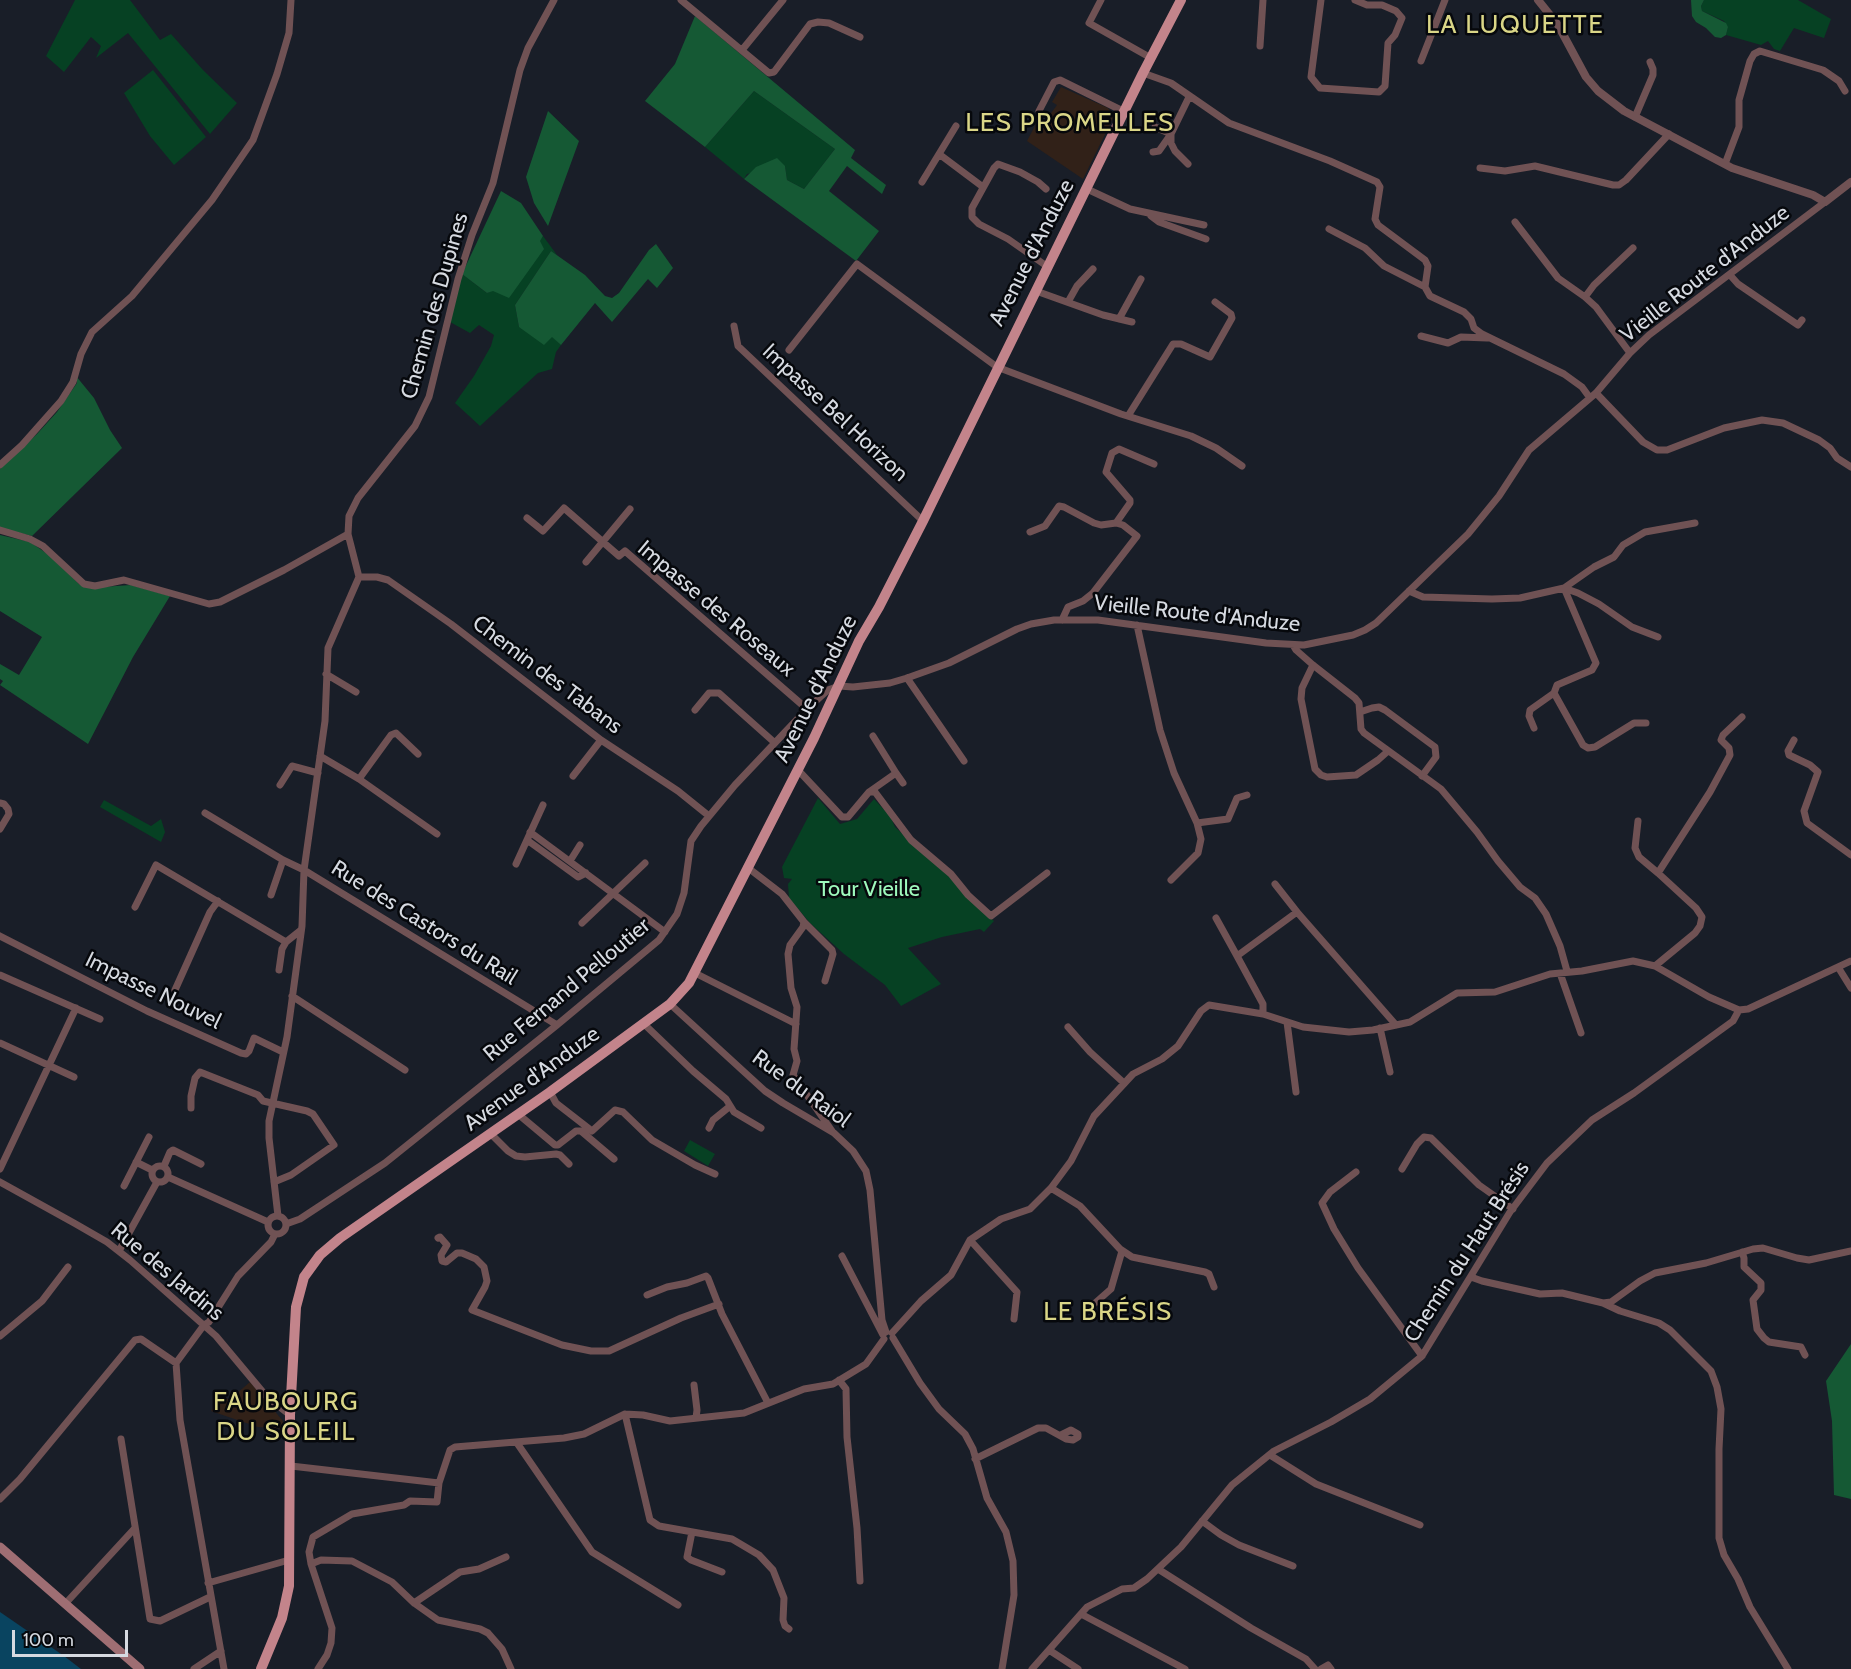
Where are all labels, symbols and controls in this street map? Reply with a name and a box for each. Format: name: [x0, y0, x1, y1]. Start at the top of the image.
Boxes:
district label: LA LUQUETTE: [1426, 9, 1604, 41]
district label: LES PROMELLES: [965, 107, 1175, 139]
street label: Avenue d'Anduze: [984, 175, 1080, 331]
street label: Vieille Route d'Anduze: [1615, 200, 1795, 348]
street label: Chemin des Dupines: [396, 210, 474, 402]
street label: Impasse Bel Horizon: [757, 339, 913, 487]
street label: Impasse des Roseaux: [632, 535, 800, 683]
street label: Vieille Route d'Anduze: [1092, 590, 1302, 638]
street label: Chemin des Tabans: [467, 610, 627, 740]
street label: Avenue d'Anduze: [769, 611, 863, 767]
street label: Rue des Castors du Rail: [326, 855, 522, 991]
park label: Tour Vieille: [818, 877, 920, 903]
street label: Rue Fernand Pelloutier: [478, 913, 656, 1067]
street label: Impasse Nouvel: [81, 947, 225, 1035]
street label: Avenue d'Anduze: [459, 1021, 605, 1137]
street label: Rue du Raiol: [747, 1044, 855, 1134]
street label: Chemin du Haut Brésis: [1399, 1157, 1535, 1347]
street label: Rue des Jardins: [105, 1217, 229, 1327]
district label: LE BRÉSIS: [1043, 1296, 1173, 1328]
district label: FAUBOURG DU SOLEIL: [213, 1386, 359, 1448]
scale bar: [15, 1618, 130, 1656]
text: 100 m: [23, 1629, 74, 1651]

